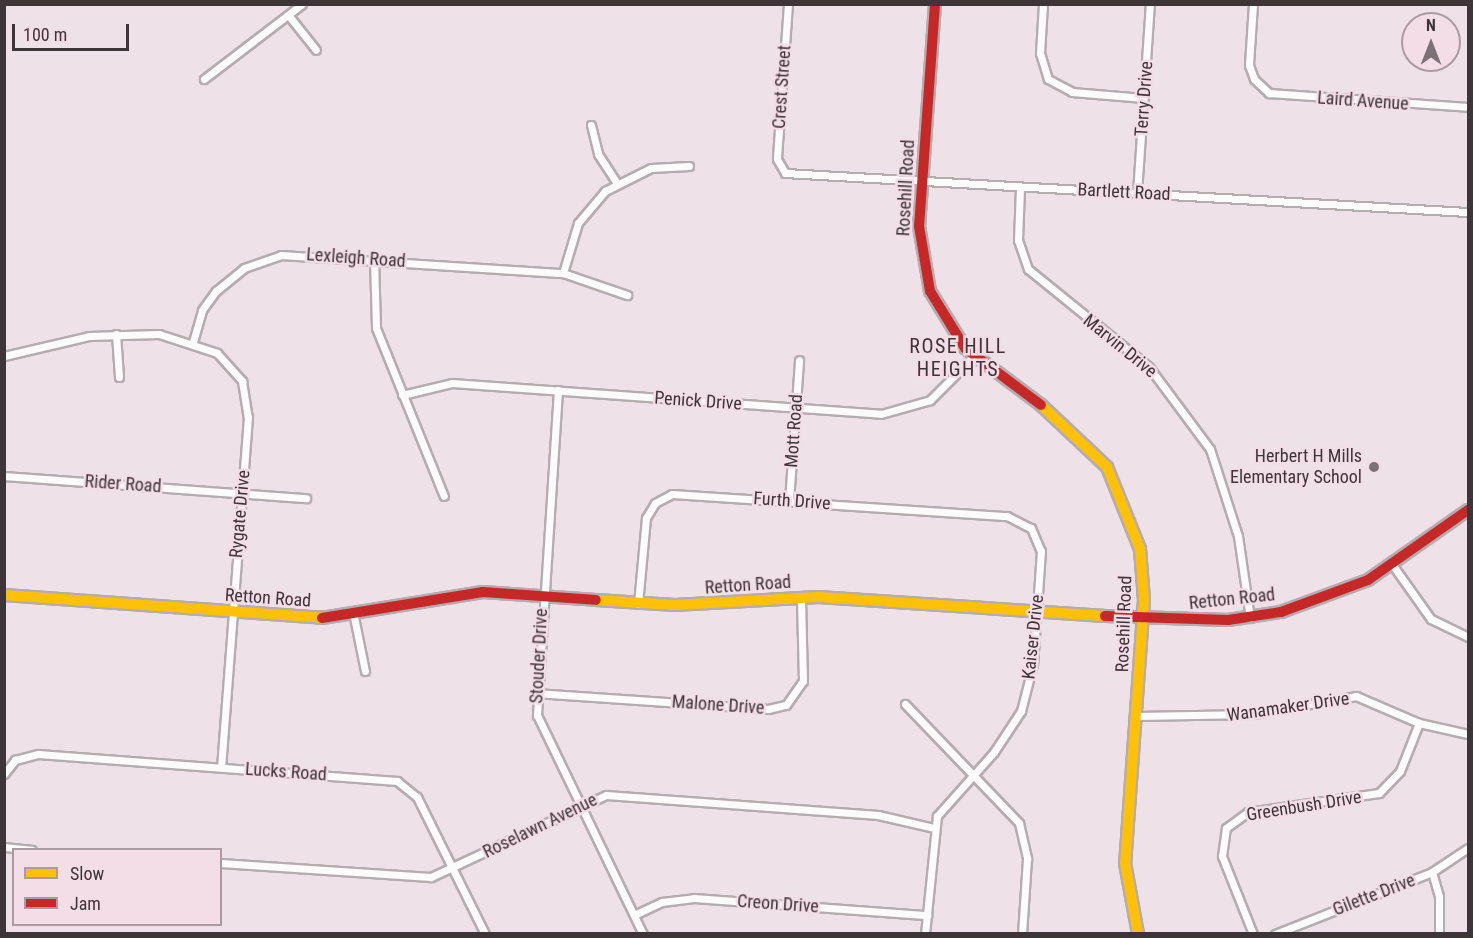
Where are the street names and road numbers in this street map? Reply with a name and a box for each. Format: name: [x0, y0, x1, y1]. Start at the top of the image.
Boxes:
street label: Crest Street: [768, 44, 796, 130]
street label: Terry Drive: [1131, 61, 1157, 137]
street label: Laird Avenue: [1317, 87, 1409, 115]
street label: Rosehill Road: [893, 139, 919, 237]
street label: Bartlett Road: [1077, 179, 1171, 205]
street label: Lexleigh Road: [306, 244, 406, 272]
street label: Marvin Drive: [1079, 310, 1161, 382]
street label: Penick Drive: [654, 387, 742, 415]
street label: Mott Road: [781, 394, 807, 468]
street label: Rygate Drive: [225, 469, 255, 559]
street label: Rider Road: [84, 471, 162, 497]
street label: Furth Drive: [753, 488, 831, 514]
street label: Retton Road: [704, 571, 792, 599]
street label: Rosehill Road: [1112, 575, 1136, 673]
street label: Retton Road: [224, 584, 312, 612]
street label: Retton Road: [1188, 584, 1276, 614]
street label: Kaiser Drive: [1018, 594, 1048, 680]
street label: Stouder Drive: [526, 608, 552, 704]
street label: Wanamaker Drive: [1225, 688, 1351, 726]
street label: Malone Drive: [671, 691, 765, 719]
street label: Lucks Road: [244, 758, 328, 786]
street label: Greenbush Drive: [1245, 786, 1363, 826]
street label: Roselawn Avenue: [479, 789, 601, 863]
street label: Gilette Drive: [1330, 869, 1418, 921]
street label: Creon Drive: [736, 890, 820, 918]

